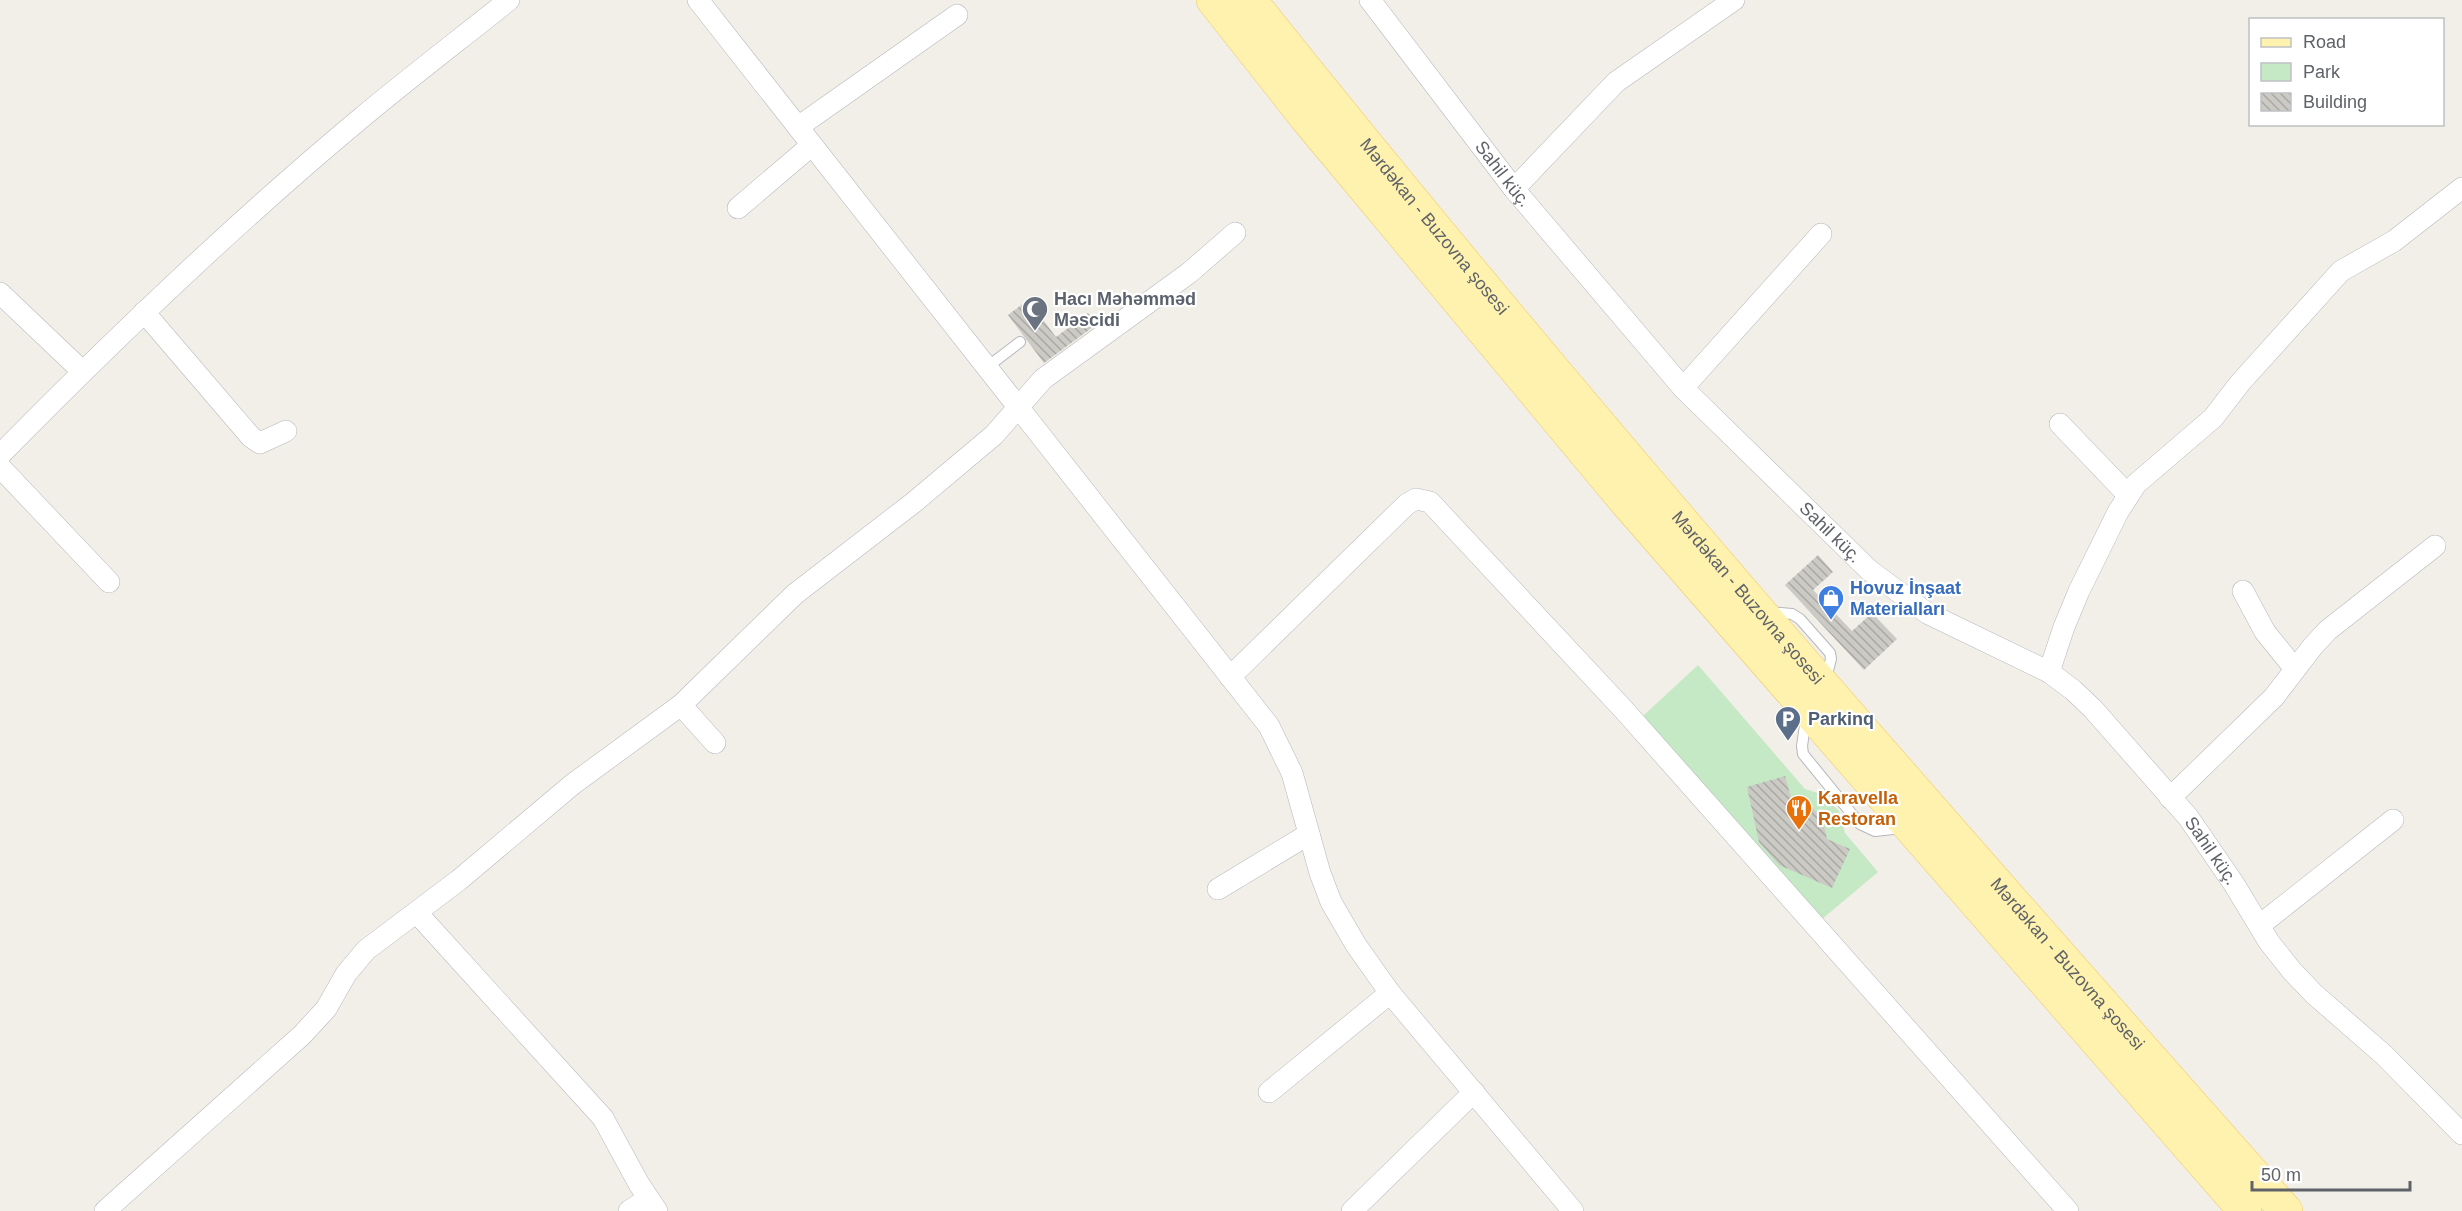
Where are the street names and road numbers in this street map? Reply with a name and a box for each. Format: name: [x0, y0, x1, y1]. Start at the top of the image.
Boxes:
street label: Mərdəkan - Buzovna şosesi: [1356, 134, 1513, 319]
street label: Sahil küç.: [1471, 137, 1535, 211]
street label: Sahil küç.: [1796, 498, 1865, 567]
street label: Mərdəkan - Buzovna şosesi: [1668, 507, 1828, 688]
street label: Sahil küç.: [2181, 813, 2242, 889]
street label: Mərdəkan - Buzovna şosesi: [1986, 874, 2148, 1054]

